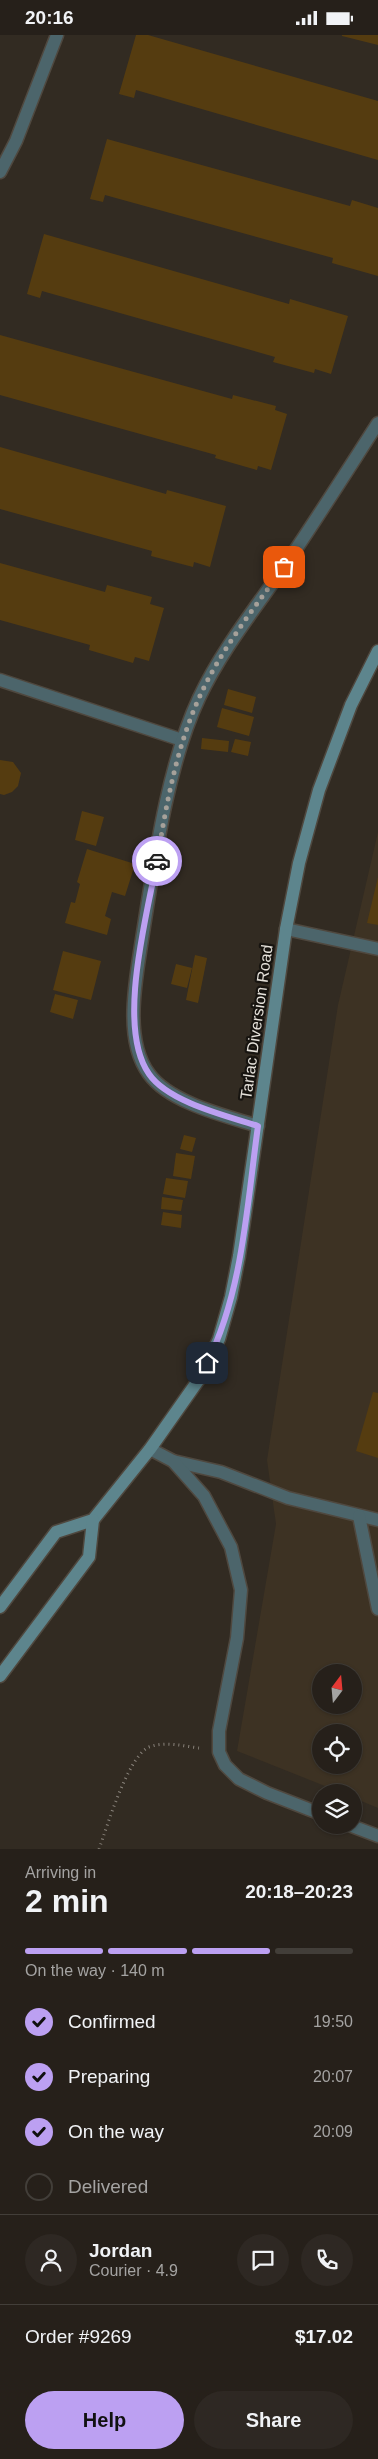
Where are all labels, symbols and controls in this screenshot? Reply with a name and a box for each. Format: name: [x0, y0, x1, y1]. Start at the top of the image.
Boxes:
text: 20:16: [25, 7, 74, 28]
pin: [263, 546, 305, 588]
icon: bag: [270, 553, 298, 581]
courier: [132, 836, 182, 886]
icon: car: [143, 847, 171, 875]
street label: Tarlac Diversion Road: [237, 943, 276, 1101]
pin: [186, 1342, 228, 1384]
icon: home: [193, 1349, 221, 1377]
north arrow: [312, 1664, 362, 1714]
map controls: [312, 1664, 362, 1834]
button: locate: [312, 1724, 362, 1774]
button: layers: [312, 1784, 362, 1834]
text: Arriving in: [25, 1864, 96, 1881]
text: 20:18–20:23: [245, 1881, 353, 1902]
text: 2 min: [25, 1883, 109, 1919]
text: On the way · 140 m: [25, 1962, 165, 1979]
icon: check: [25, 2008, 53, 2036]
text: Confirmed: [68, 2011, 156, 2032]
text: 19:50: [313, 2013, 353, 2030]
icon: check: [25, 2063, 53, 2091]
text: Preparing: [68, 2066, 150, 2087]
text: 20:07: [313, 2068, 353, 2085]
icon: check: [25, 2118, 53, 2146]
text: On the way: [68, 2121, 164, 2142]
text: 20:09: [313, 2123, 353, 2140]
text: Delivered: [68, 2176, 148, 2197]
button: person: [25, 2234, 77, 2286]
button: chat: [237, 2234, 289, 2286]
button: phone: [301, 2234, 353, 2286]
text: Jordan: [89, 2240, 152, 2261]
text: Courier · 4.9: [89, 2262, 178, 2279]
text: Order #9269: [25, 2326, 132, 2347]
text: $17.02: [295, 2326, 353, 2347]
button: Help: [25, 2391, 184, 2449]
button: Share: [194, 2391, 353, 2449]

